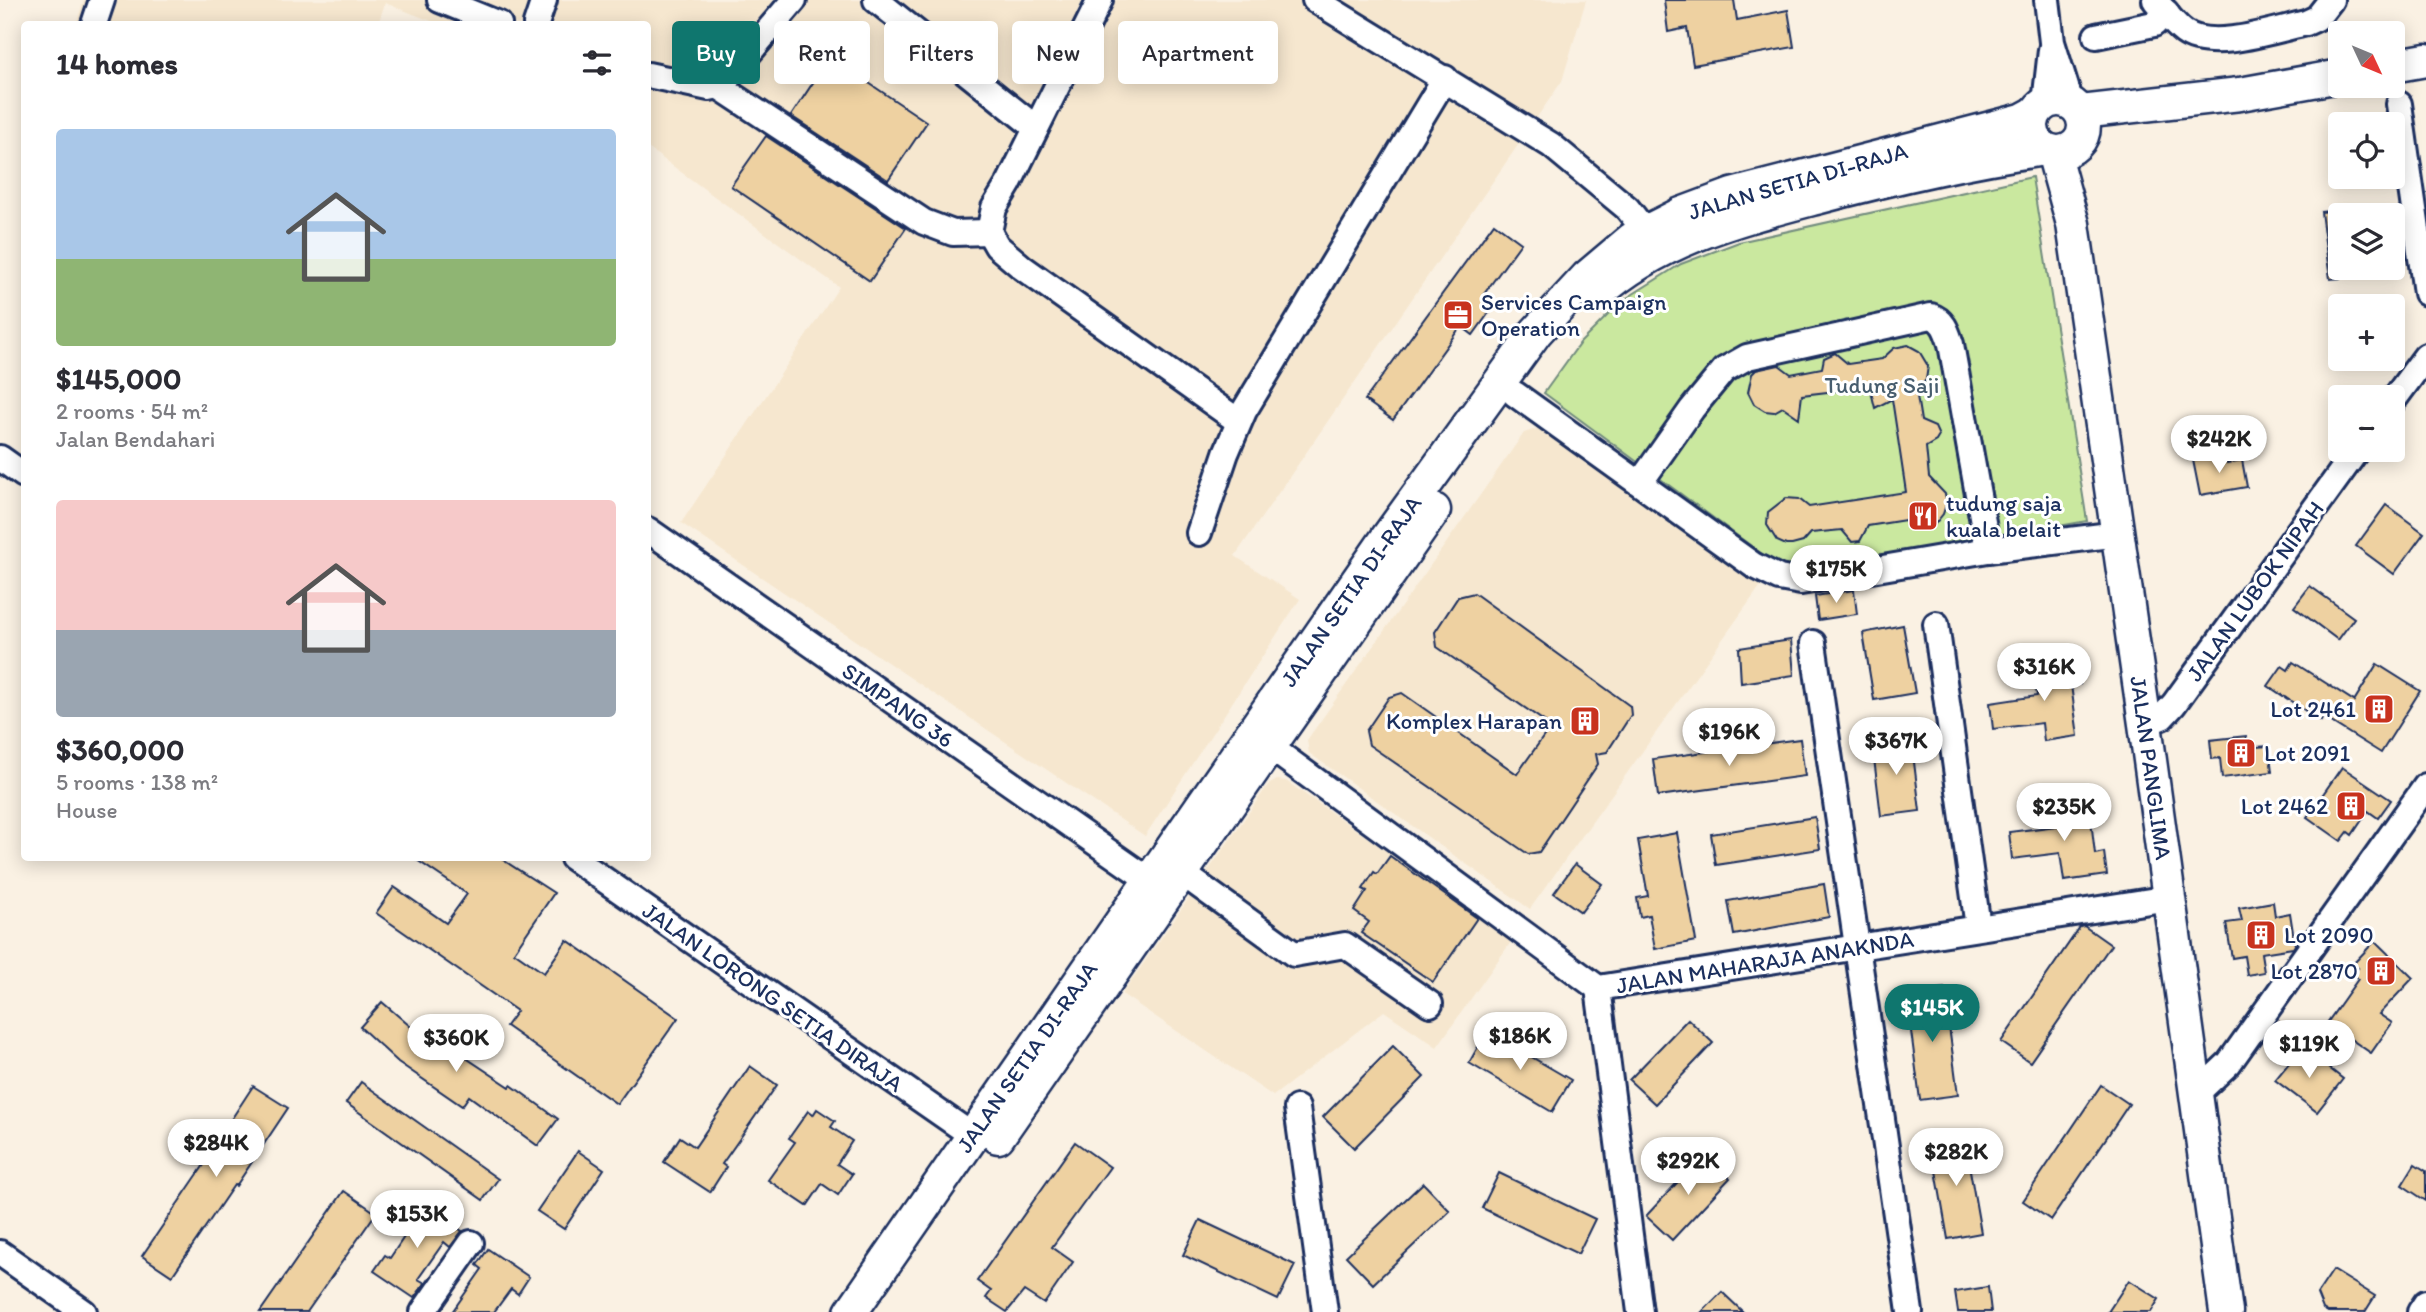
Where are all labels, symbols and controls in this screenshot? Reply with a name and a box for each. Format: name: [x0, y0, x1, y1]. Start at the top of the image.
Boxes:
chip: Buy: [672, 21, 760, 84]
chip: Rent: [774, 21, 870, 84]
chip: Filters: [884, 21, 998, 84]
chip: New: [1012, 21, 1104, 84]
chip: Apartment: [1118, 21, 1278, 84]
north arrow: [2328, 21, 2404, 98]
map controls: [2328, 21, 2405, 462]
icon: filters: [578, 44, 616, 82]
text: 14 homes: [56, 45, 178, 82]
button: locate: [2328, 112, 2405, 189]
street label: JALAN SETIA DI-RAJA: [1685, 136, 1911, 226]
icon: home: [273, 174, 399, 300]
button: layers: [2328, 203, 2405, 280]
place label: Services Campaign Operation: [1481, 288, 1667, 342]
button: +: [2328, 294, 2405, 371]
office icon: Services Campaign Operation: [1441, 298, 1475, 332]
text: $145,000: [56, 360, 181, 397]
park label: Tudung Saji: [1825, 371, 1939, 399]
button: −: [2328, 385, 2405, 462]
text: 2 rooms · 54 m²: [56, 397, 208, 425]
pin: $242K: [2170, 416, 2268, 475]
text: $242K: [2187, 424, 2251, 452]
text: Jalan Bendahari: [56, 425, 215, 453]
place label: tudung saja kuala belait: [1946, 489, 2062, 543]
street label: JALAN SETIA DI-RAJA: [1275, 490, 1428, 692]
street label: JALAN LUBOK NIPAH: [2180, 495, 2330, 687]
restaurant icon: tudung saja kuala belait: [1906, 499, 1940, 533]
icon: home: [273, 545, 399, 671]
pin: $175K: [1787, 546, 1885, 605]
text: $175K: [1806, 554, 1866, 582]
pin: $316K: [1995, 644, 2093, 703]
text: $316K: [2013, 652, 2075, 680]
street label: SIMPANG 36: [837, 656, 959, 754]
street label: JALAN PANGLIMA: [2124, 674, 2178, 862]
building icon: Lot 2461: [2362, 692, 2396, 726]
place label: Lot 2461: [2270, 695, 2356, 723]
building icon: Komplex Harapan: [1568, 704, 1602, 738]
place label: Komplex Harapan: [1386, 707, 1562, 735]
pin: $196K: [1680, 708, 1778, 768]
text: $196K: [1698, 717, 1760, 745]
pin: $367K: [1847, 718, 1945, 777]
text: $367K: [1865, 726, 1927, 754]
text: $360,000: [56, 731, 184, 768]
building icon: Lot 2091: [2224, 736, 2258, 770]
place label: Lot 2091: [2264, 739, 2350, 767]
text: 5 rooms · 138 m²: [56, 768, 218, 796]
pin: $235K: [2015, 784, 2113, 843]
building icon: Lot 2462: [2334, 789, 2368, 823]
text: $235K: [2032, 792, 2096, 820]
place label: Lot 2462: [2241, 792, 2328, 820]
text: House: [56, 796, 118, 824]
street label: JALAN LORONG SETIA DIRAJA: [637, 896, 909, 1098]
building icon: Lot 2090: [2244, 918, 2278, 952]
place label: Lot 2090: [2284, 921, 2374, 949]
street label: JALAN MAHARAJA ANAKNDA: [1614, 925, 1916, 999]
building icon: Lot 2870: [2364, 954, 2398, 988]
street label: JALAN SETIA DI-RAJA: [951, 956, 1104, 1158]
place label: Lot 2870: [2271, 957, 2358, 985]
pin: $145K: [1883, 984, 1981, 1044]
text: $145K: [1901, 993, 1963, 1021]
pin: $186K: [1471, 1012, 1569, 1072]
pin: $360K: [407, 1014, 505, 1074]
pin: $119K: [2260, 1020, 2358, 1080]
text: $186K: [1489, 1021, 1551, 1049]
text: $360K: [423, 1023, 489, 1051]
text: $119K: [2279, 1029, 2339, 1057]
pin: $284K: [167, 1120, 265, 1179]
text: $284K: [184, 1128, 248, 1156]
pin: $282K: [1907, 1128, 2005, 1188]
text: $282K: [1924, 1137, 1988, 1165]
pin: $292K: [1639, 1138, 1737, 1197]
text: $292K: [1657, 1146, 1719, 1174]
pin: $153K: [368, 1190, 466, 1250]
text: $153K: [386, 1199, 448, 1227]

